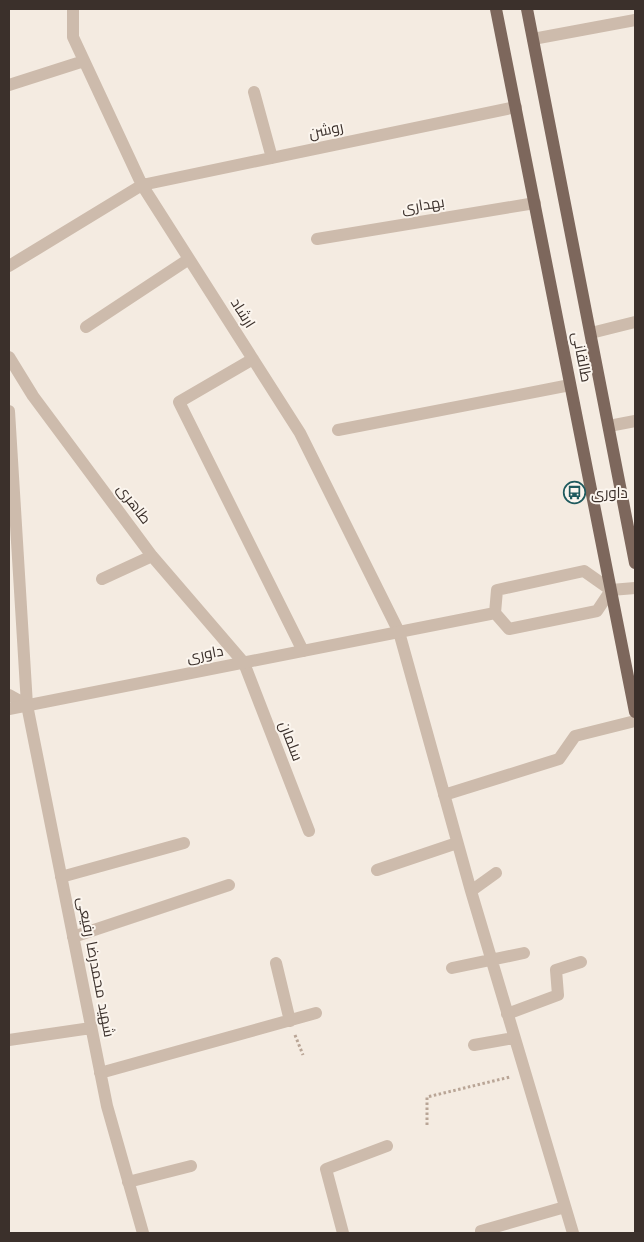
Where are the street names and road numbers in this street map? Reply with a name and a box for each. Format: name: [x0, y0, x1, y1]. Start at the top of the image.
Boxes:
street label: روشن: [307, 118, 345, 143]
street label: بهداری: [400, 193, 446, 218]
street label: ارشاد: [227, 295, 259, 331]
street label: طالقانی: [567, 330, 596, 384]
street label: طاهری: [112, 480, 155, 528]
street label: داوری: [185, 642, 225, 667]
street label: سلمان: [274, 718, 307, 764]
street label: شهید محمدرضا رفیعی: [73, 895, 118, 1039]

